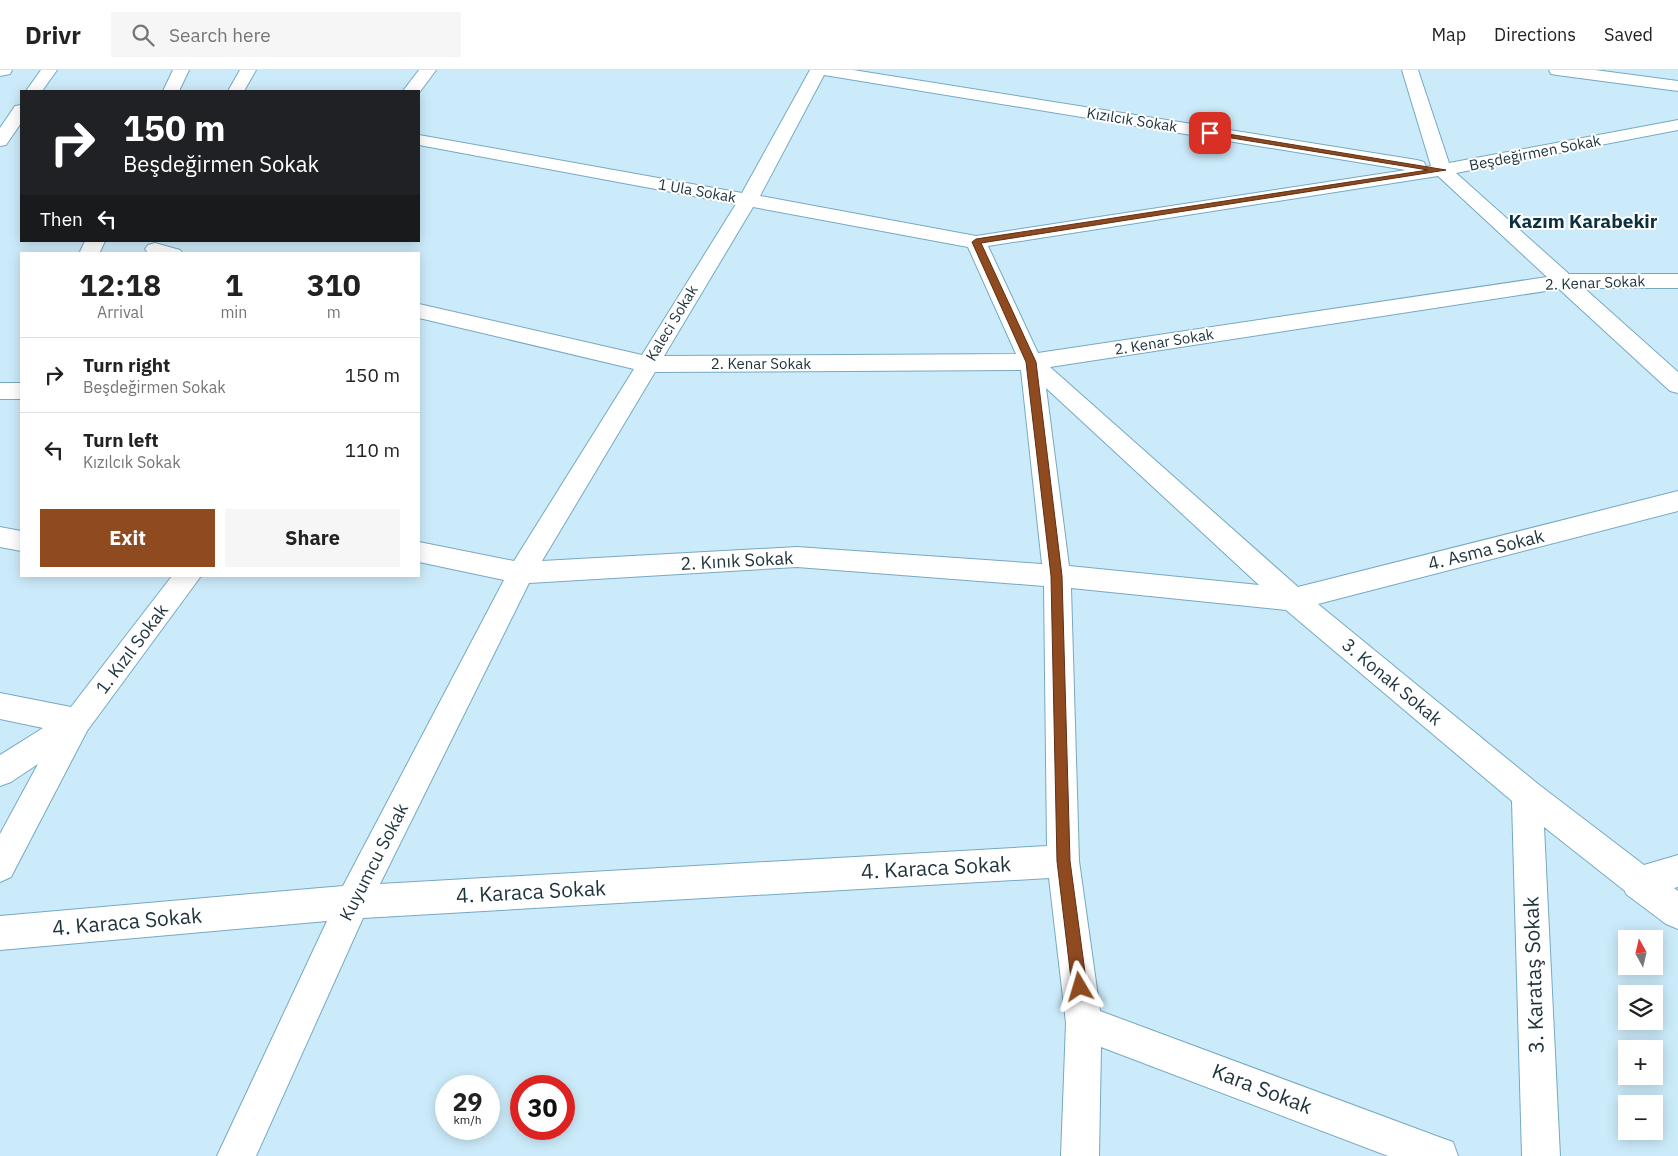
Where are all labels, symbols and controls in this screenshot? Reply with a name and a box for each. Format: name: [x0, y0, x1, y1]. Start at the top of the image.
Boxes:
search box: [111, 12, 461, 57]
text: Drivr: [25, 19, 81, 51]
icon: search: [129, 21, 157, 49]
text: Search here: [169, 23, 271, 47]
text: Map: [1431, 23, 1466, 46]
text: Directions: [1494, 23, 1576, 46]
text: Saved: [1604, 23, 1653, 46]
street label: Kızılcık Sokak: [1085, 103, 1179, 136]
text: 150 m: [123, 105, 226, 151]
icon: right: [40, 110, 105, 175]
pin: [1189, 112, 1231, 154]
icon: arrive: [1196, 119, 1224, 147]
street label: Beşdeğirmen Sokak: [1467, 130, 1602, 175]
text: Beşdeğirmen Sokak: [123, 149, 319, 178]
street label: 1 Ula Sokak: [656, 174, 738, 207]
icon: left: [93, 205, 121, 233]
text: Then: [40, 207, 83, 231]
district label: Kazım Karabekir: [1509, 209, 1658, 233]
text: 12:18: [79, 265, 161, 304]
text: 1: [225, 265, 243, 304]
text: 310: [307, 265, 361, 304]
street label: 2. Kenar Sokak: [1544, 271, 1646, 294]
street label: Kaleci Sokak: [641, 281, 702, 364]
text: Arrival: [97, 302, 144, 322]
text: min: [220, 302, 247, 322]
text: m: [327, 302, 341, 322]
street label: 2. Kenar Sokak: [1113, 324, 1215, 359]
text: Turn right: [83, 353, 170, 377]
street label: 2. Kenar Sokak: [711, 354, 811, 373]
icon: right: [40, 361, 68, 389]
text: 150 m: [345, 363, 400, 387]
text: Beşdeğirmen Sokak: [83, 377, 226, 397]
text: Turn left: [83, 428, 159, 452]
icon: left: [40, 436, 68, 464]
text: 110 m: [345, 438, 400, 462]
text: Kızılcık Sokak: [83, 452, 181, 472]
button: Exit: [40, 509, 215, 567]
button: Share: [225, 509, 400, 567]
street label: 4. Asma Sokak: [1425, 524, 1547, 575]
street label: 2. Kınık Sokak: [680, 546, 795, 575]
street label: 1. Kızıl Sokak: [90, 599, 173, 698]
street label: 3. Konak Sokak: [1338, 633, 1447, 730]
street label: Kuyumcu Sokak: [334, 799, 413, 924]
street label: 4. Karaca Sokak: [860, 849, 1012, 885]
street label: 4. Karaca Sokak: [455, 873, 607, 909]
street label: 3. Karataş Sokak: [1516, 896, 1550, 1054]
street label: 4. Karaca Sokak: [51, 901, 203, 941]
north arrow: [1618, 930, 1662, 975]
map controls: [1618, 930, 1663, 1140]
position arrow: [1053, 960, 1105, 1012]
button: layers: [1618, 985, 1663, 1030]
button: +: [1618, 1040, 1663, 1085]
street label: Kara Sokak: [1208, 1056, 1316, 1120]
speed limit sign: 30: [510, 1075, 575, 1140]
text: 29: [452, 1085, 483, 1118]
button: −: [1618, 1095, 1663, 1140]
text: km/h: [453, 1112, 482, 1127]

